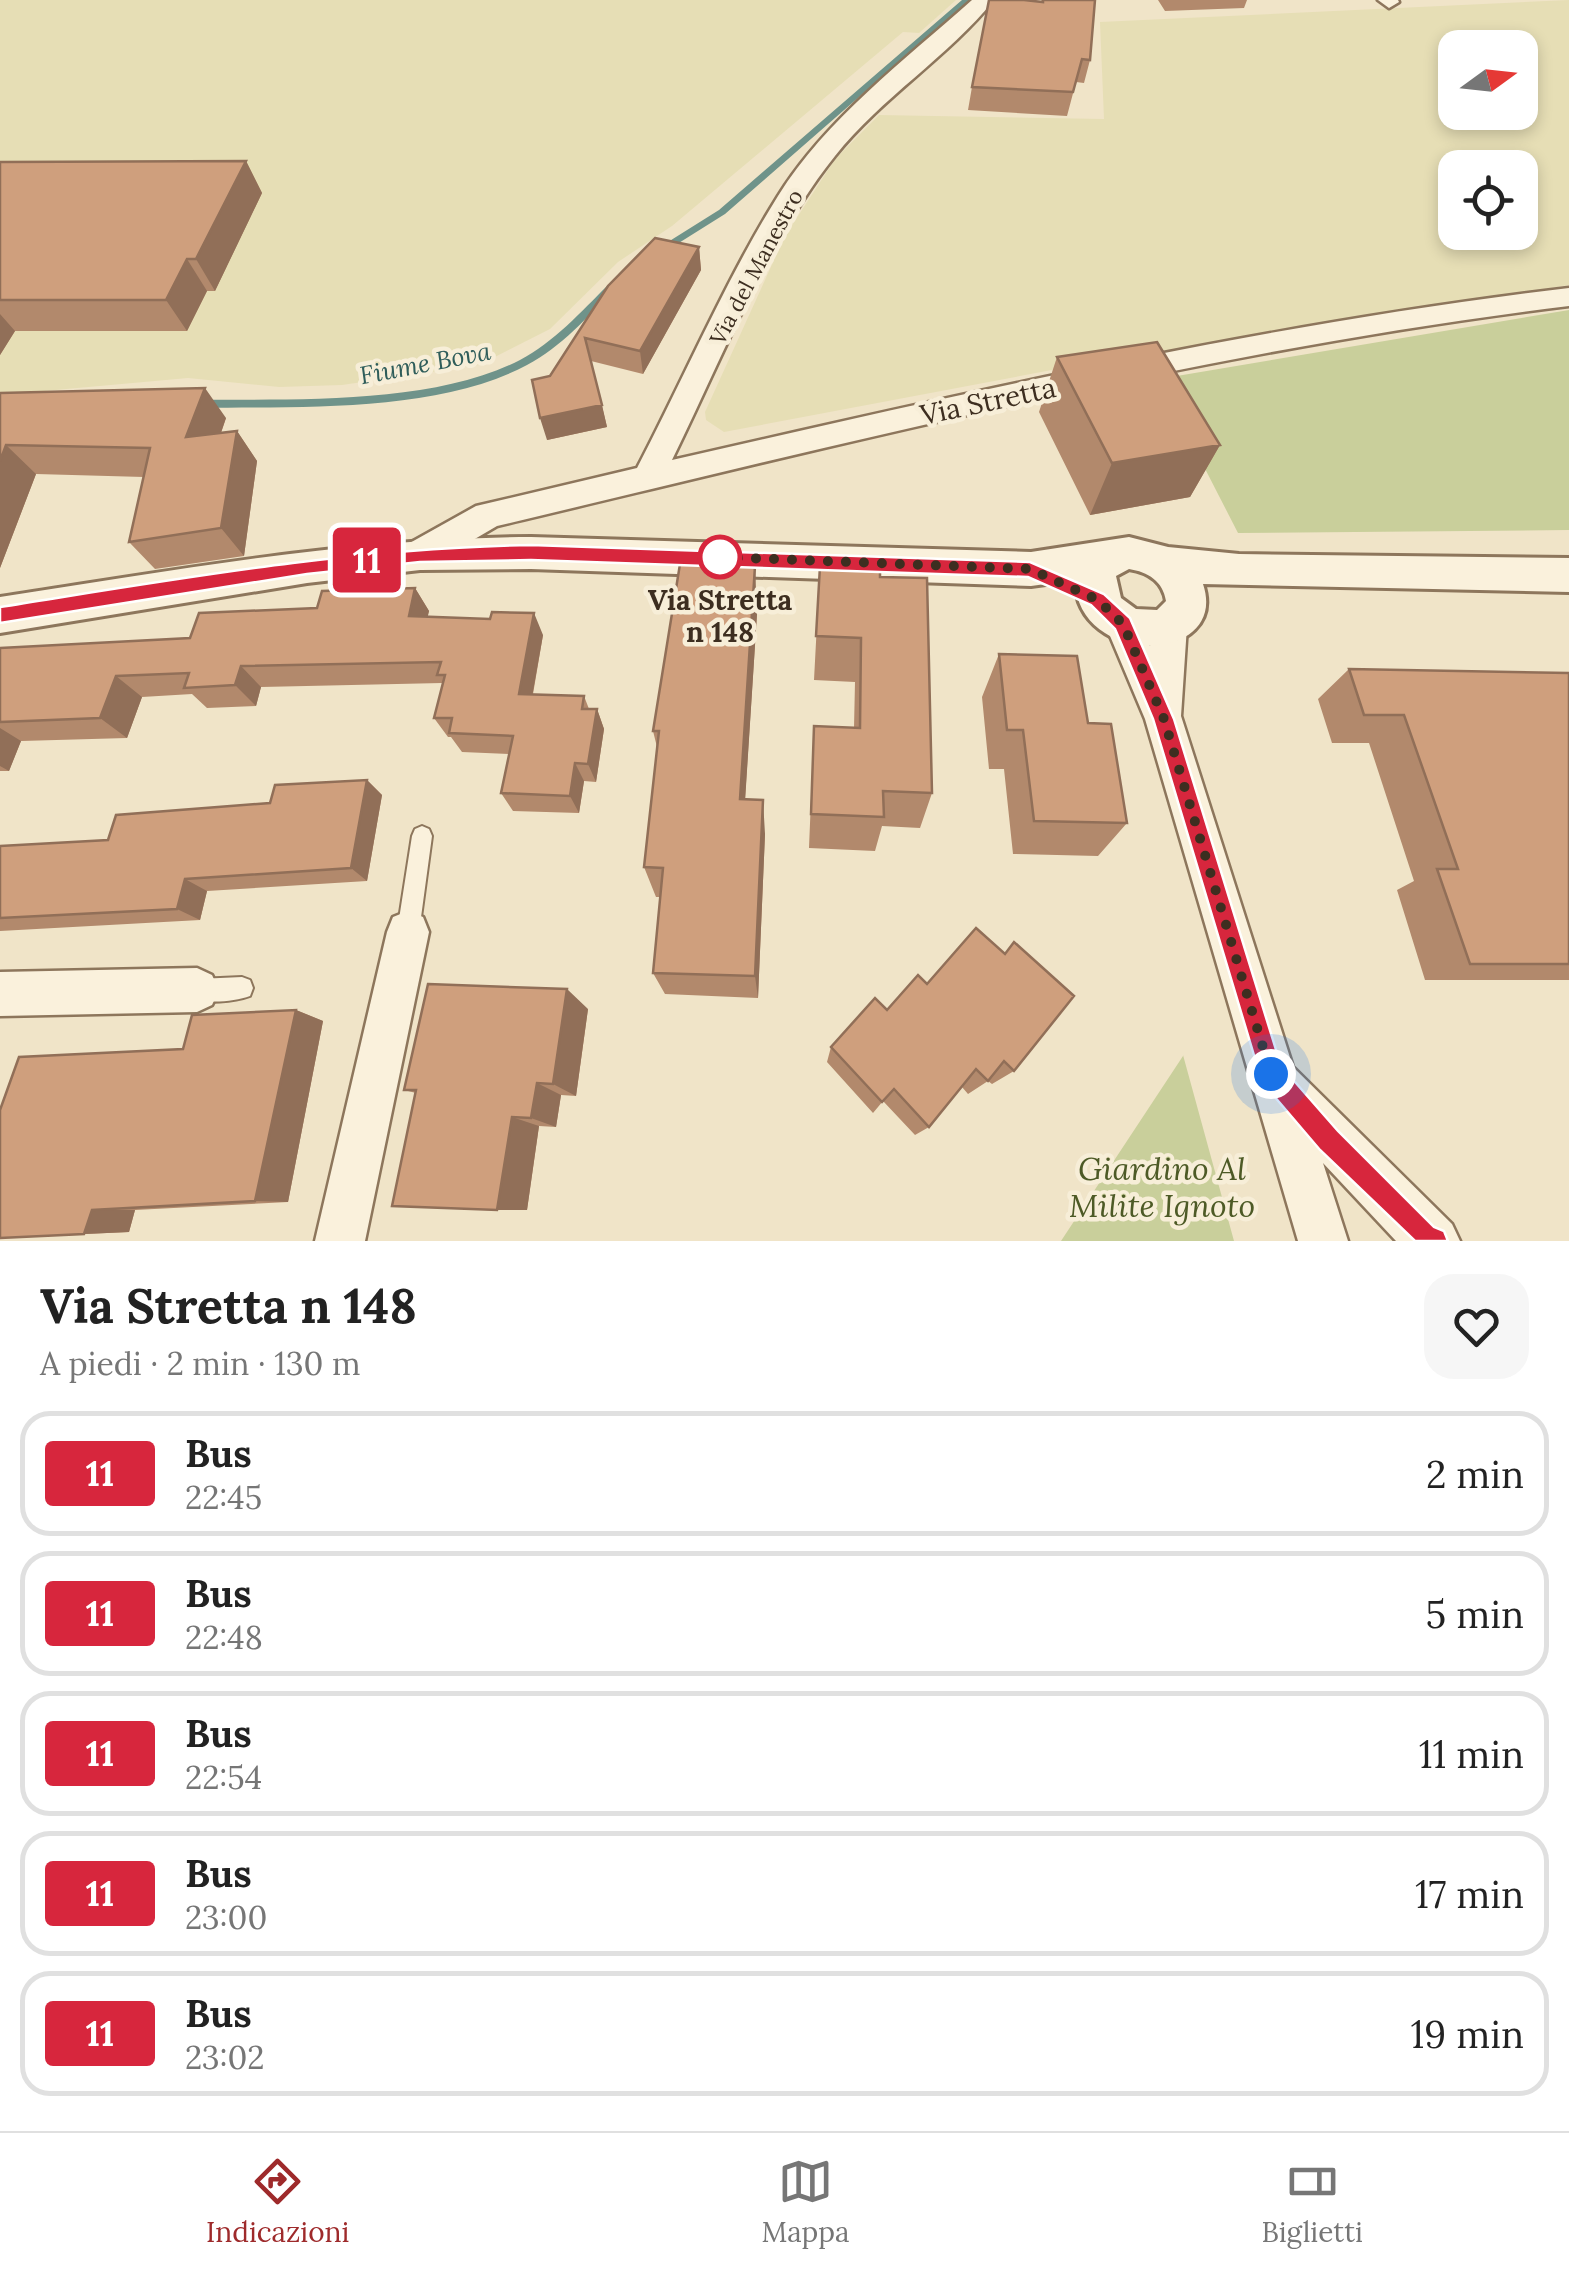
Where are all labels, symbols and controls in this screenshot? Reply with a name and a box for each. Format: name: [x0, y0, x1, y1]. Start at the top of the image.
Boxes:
north arrow: [1438, 30, 1538, 130]
map controls: [1438, 30, 1538, 250]
button: locate: [1438, 150, 1538, 250]
street label: Via del Manestro: [703, 185, 809, 350]
water label: Fiume Bova: [357, 335, 494, 391]
street label: Via Stretta: [916, 369, 1059, 433]
line badge: 11: [322, 528, 412, 592]
marker: Via Stretta n 148: [699, 536, 741, 578]
text: 11: [353, 538, 381, 583]
place label: Via Stretta n 148: [648, 582, 793, 650]
your location: [1246, 1049, 1296, 1099]
park label: Giardino Al Milite Ignoto: [1069, 1148, 1255, 1226]
button: heart: [1424, 1274, 1529, 1379]
text: Via Stretta n 148: [40, 1275, 417, 1336]
text: A piedi · 2 min · 130 m: [40, 1343, 361, 1384]
text: Bus: [185, 1429, 252, 1477]
text: 2 min: [1426, 1450, 1524, 1498]
text: 11: [86, 1451, 114, 1496]
text: 22:45: [185, 1477, 262, 1518]
text: Bus: [185, 1569, 252, 1617]
text: 5 min: [1426, 1590, 1524, 1638]
text: 11: [86, 1591, 114, 1636]
text: 22:48: [185, 1617, 263, 1658]
text: Bus: [185, 1709, 252, 1757]
text: 11 min: [1419, 1730, 1524, 1778]
text: 11: [86, 1731, 114, 1776]
text: 22:54: [185, 1757, 262, 1798]
text: Bus: [185, 1849, 252, 1897]
text: 17 min: [1415, 1870, 1524, 1918]
text: 11: [86, 1871, 114, 1916]
text: 23:00: [185, 1897, 267, 1938]
text: Bus: [185, 1989, 252, 2037]
text: 19 min: [1410, 2010, 1524, 2058]
text: 11: [86, 2011, 114, 2056]
text: 23:02: [185, 2037, 264, 2078]
tab: Indicazioni: [206, 2154, 349, 2250]
tab: Mappa: [761, 2154, 850, 2250]
tab: Biglietti: [1261, 2154, 1363, 2250]

